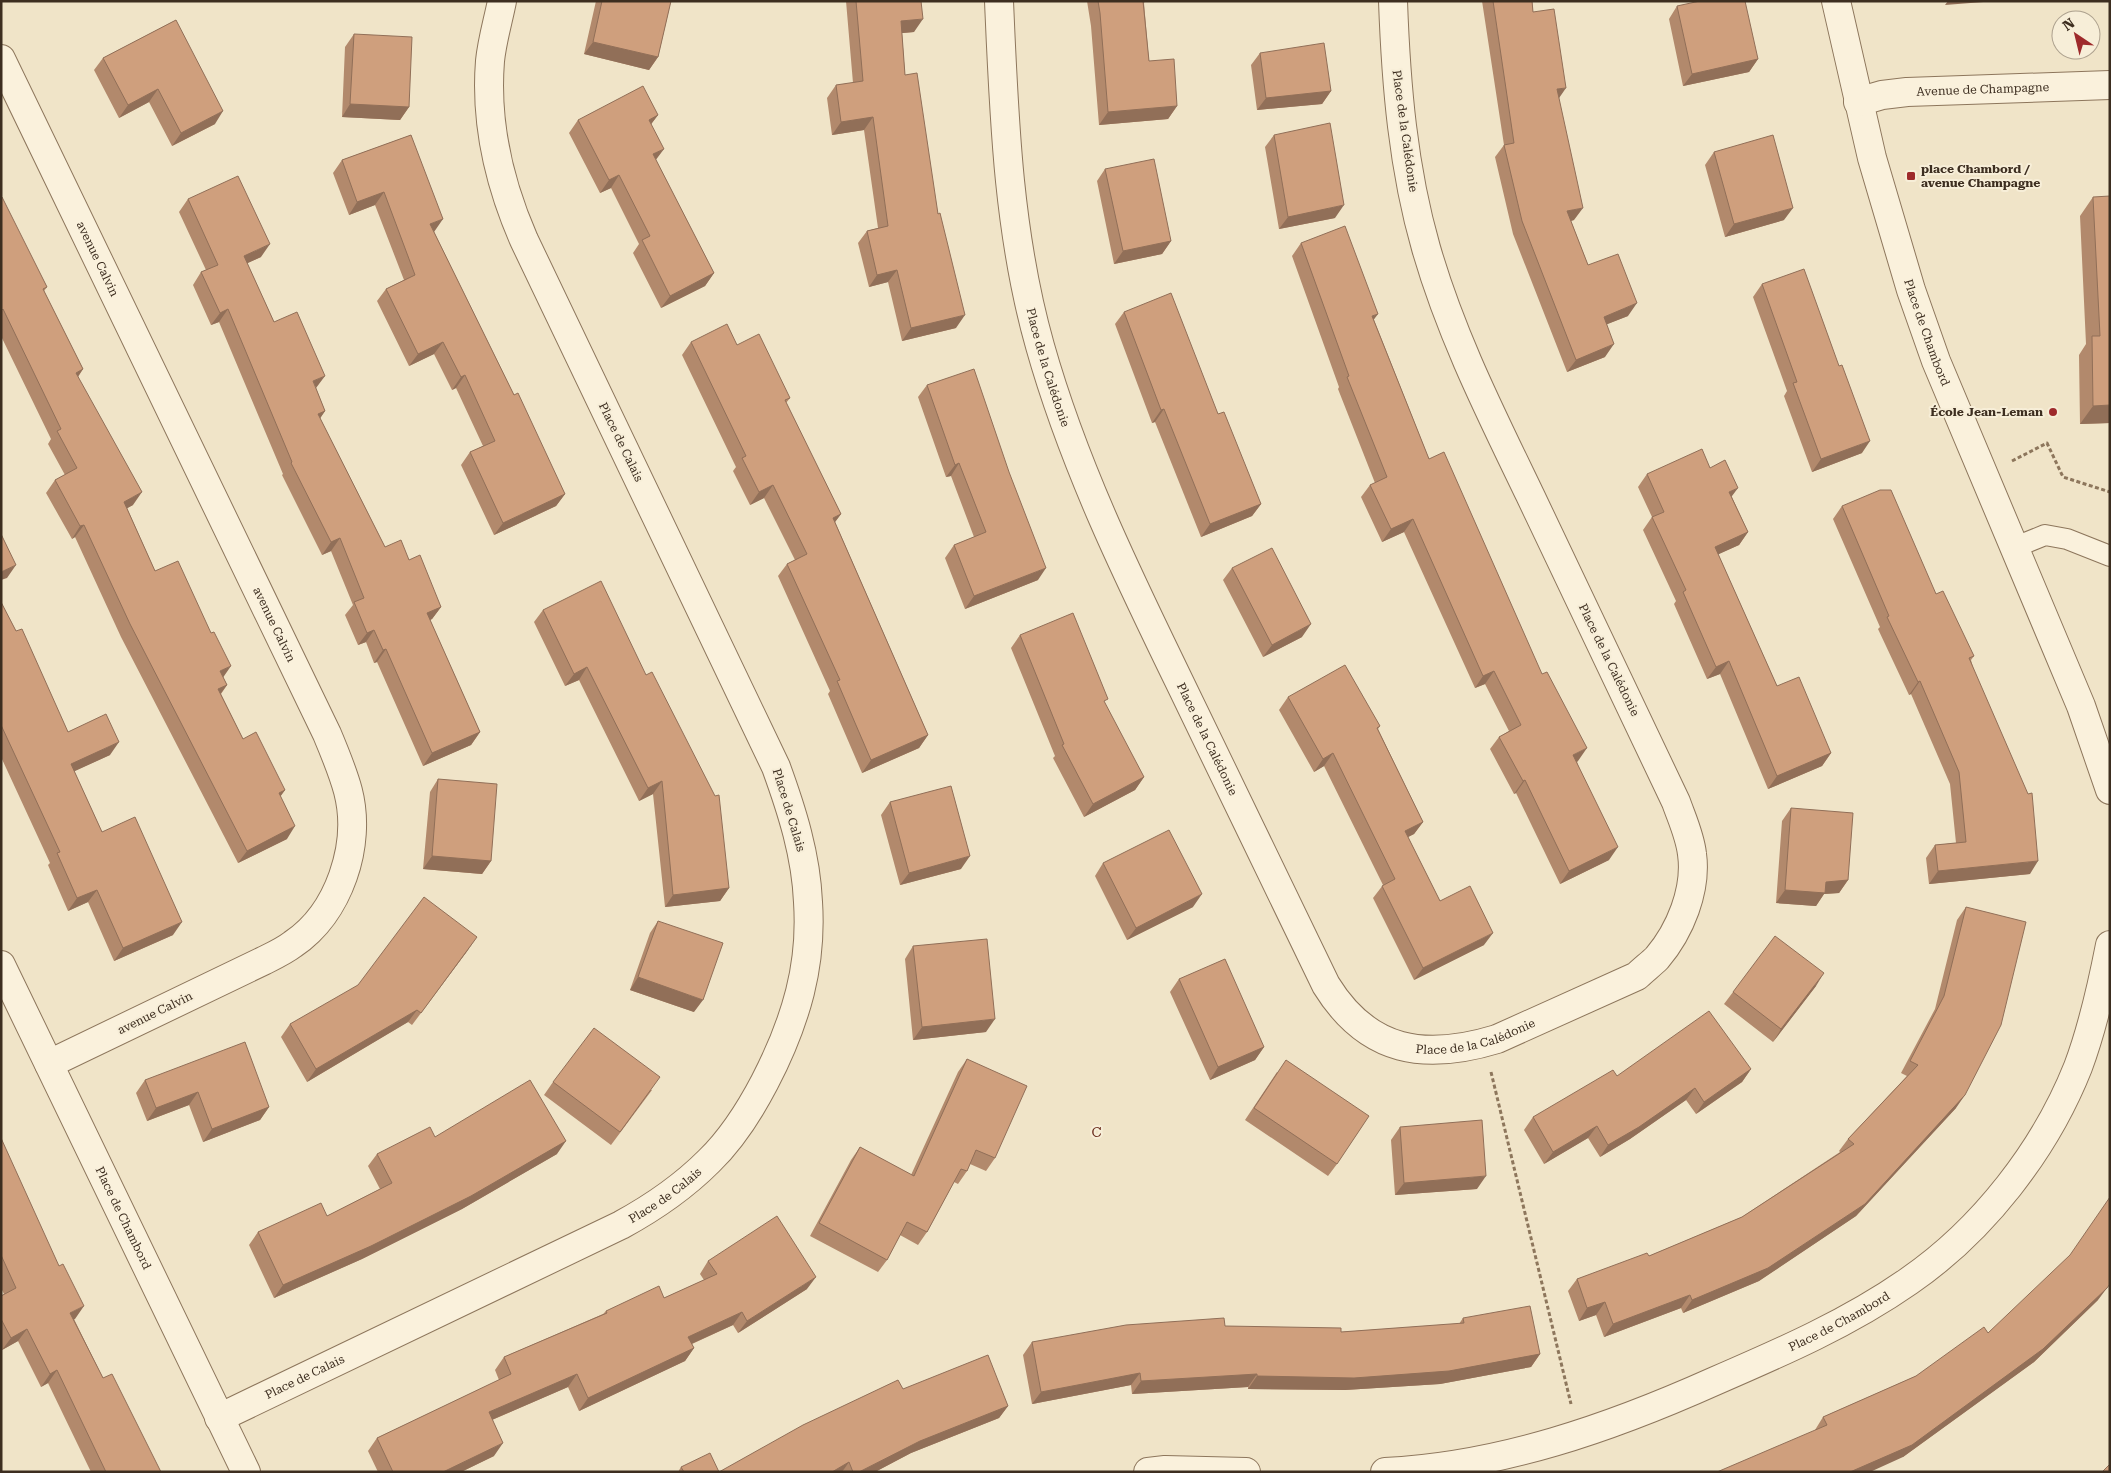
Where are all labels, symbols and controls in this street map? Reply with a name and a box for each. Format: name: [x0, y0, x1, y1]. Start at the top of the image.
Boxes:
north arrow: [2051, 10, 2101, 60]
text: N: [2060, 15, 2078, 34]
street label: Place de la Calédonie: [1389, 69, 1421, 193]
street label: Avenue de Champagne: [1916, 80, 2050, 99]
place label: place Chambord / avenue Champagne: [1921, 162, 2040, 190]
marker: place Chambord / avenue Champagne: [1905, 170, 1917, 182]
street label: avenue Calvin: [73, 219, 122, 299]
street label: Place de Chambord: [1901, 277, 1953, 388]
street label: Place de la Calédonie: [1023, 307, 1073, 429]
street label: Place de Calais: [596, 400, 646, 484]
place label: École Jean-Leman: [1930, 405, 2043, 419]
marker: École Jean-Leman: [2047, 406, 2059, 418]
street label: avenue Calvin: [250, 585, 298, 665]
street label: Place de la Calédonie: [1576, 602, 1642, 719]
street label: Place de la Calédonie: [1174, 680, 1240, 798]
street label: Place de Calais: [770, 767, 808, 854]
street label: avenue Calvin: [115, 989, 195, 1037]
street label: Place de la Calédonie: [1415, 1016, 1538, 1057]
district label: C: [1091, 1124, 1103, 1140]
street label: Place de Chambord: [92, 1164, 154, 1272]
street label: Place de Calais: [626, 1165, 705, 1226]
street label: Place de Chambord: [1786, 1289, 1893, 1354]
street label: Place de Calais: [263, 1352, 347, 1402]

